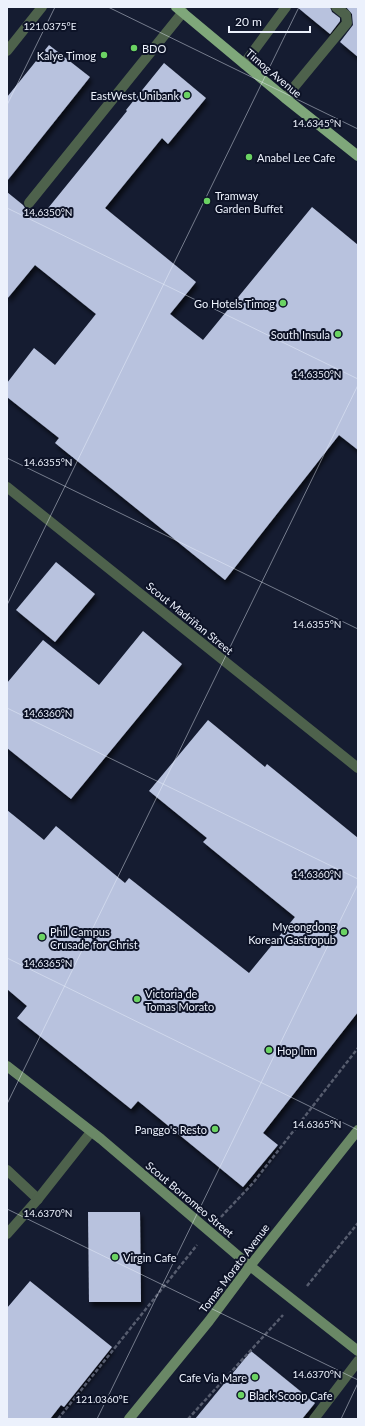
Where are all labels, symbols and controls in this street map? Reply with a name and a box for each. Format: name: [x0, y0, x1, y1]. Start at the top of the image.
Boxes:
scale bar: [229, 8, 310, 34]
text: 20 m: [235, 14, 262, 29]
text: 121.0375°E: [24, 20, 77, 32]
place label: BDO: [142, 42, 166, 55]
marker: BDO: [129, 43, 139, 53]
street label: Timog Avenue: [243, 46, 305, 100]
place label: Kalye Timog: [37, 49, 96, 62]
marker: Kalye Timog: [99, 50, 109, 60]
place label: EastWest Unibank: [91, 89, 179, 102]
marker: EastWest Unibank: [182, 90, 192, 100]
text: 14.6345°N: [293, 117, 341, 129]
place label: Anabel Lee Cafe: [257, 151, 335, 164]
marker: Anabel Lee Cafe: [244, 152, 254, 162]
place label: Tramway Garden Buffet: [215, 189, 283, 215]
marker: Tramway Garden Buffet: [202, 196, 212, 206]
text: 14.6350°N: [24, 206, 72, 218]
place label: Go Hotels Timog: [194, 297, 275, 310]
marker: Go Hotels Timog: [278, 298, 288, 308]
place label: South Insula: [271, 328, 330, 341]
marker: South Insula: [333, 329, 343, 339]
text: 14.6350°N: [293, 368, 341, 380]
text: 14.6355°N: [24, 456, 72, 468]
street label: Scout Madriñan Street: [144, 579, 236, 657]
text: 14.6355°N: [293, 618, 341, 630]
text: 14.6360°N: [24, 707, 72, 719]
text: 14.6360°N: [293, 868, 341, 880]
place label: Myeongdong Korean Gastropub: [248, 920, 336, 946]
place label: Phil Campus Crusade for Christ: [50, 925, 138, 951]
marker: Myeongdong Korean Gastropub: [339, 927, 349, 937]
marker: Phil Campus Crusade for Christ: [37, 932, 47, 942]
text: 14.6365°N: [24, 957, 72, 969]
place label: Victoria de Tomas Morato: [145, 987, 214, 1013]
marker: Victoria de Tomas Morato: [132, 994, 142, 1004]
place label: Hop Inn: [277, 1044, 316, 1057]
marker: Hop Inn: [264, 1045, 274, 1055]
text: 14.6365°N: [293, 1118, 341, 1130]
place label: Panggo's Resto: [135, 1123, 207, 1136]
marker: Panggo's Resto: [210, 1124, 220, 1134]
street label: Scout Borromeo Street: [144, 1159, 236, 1239]
text: 14.6370°N: [24, 1207, 72, 1219]
street label: Tomas Morato Avenue: [196, 1221, 272, 1315]
place label: Virgin Cafe: [123, 1251, 177, 1264]
marker: Virgin Cafe: [110, 1252, 120, 1262]
text: 14.6370°N: [293, 1368, 341, 1380]
place label: Cafe Via Mare: [179, 1371, 247, 1384]
marker: Cafe Via Mare: [250, 1372, 260, 1382]
place label: Black Scoop Cafe: [249, 1389, 333, 1402]
marker: Black Scoop Cafe: [236, 1390, 246, 1400]
text: 121.0360°E: [76, 1393, 129, 1405]

